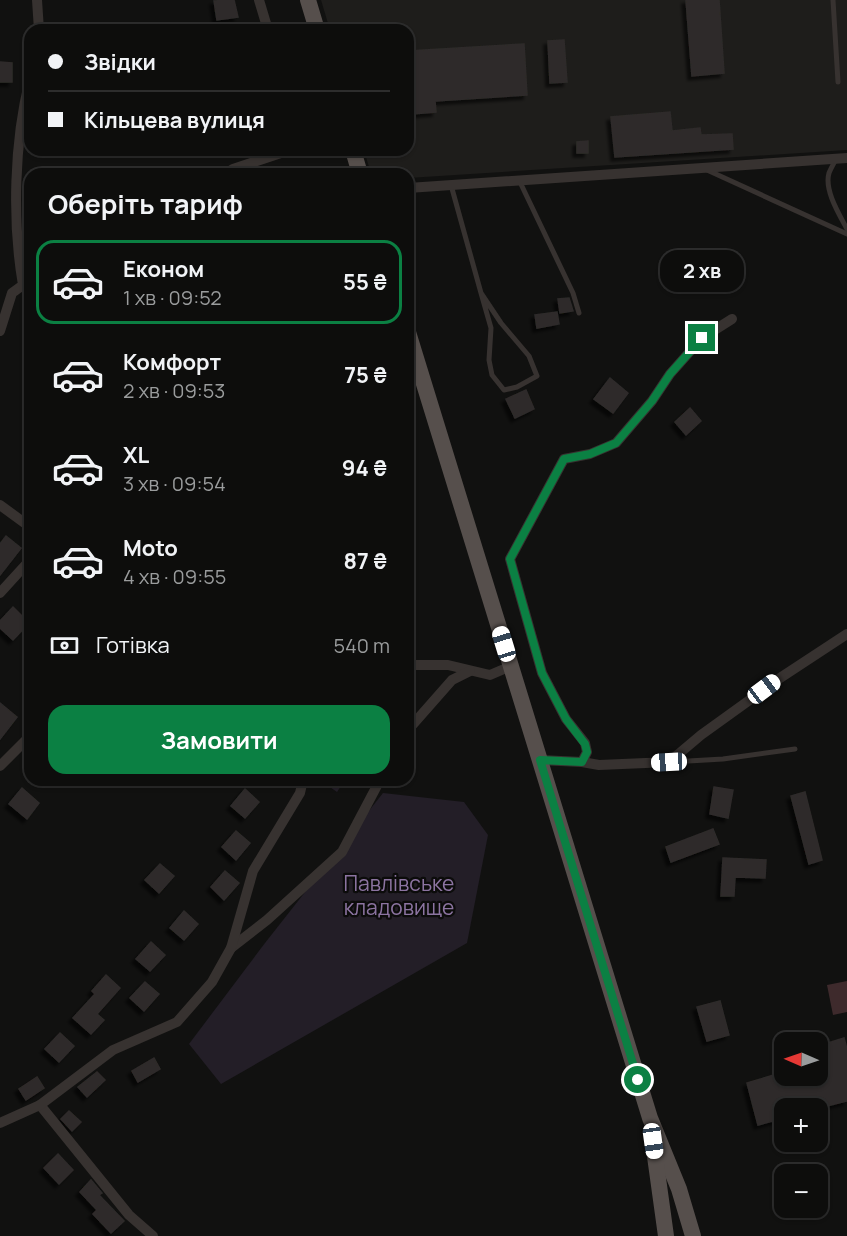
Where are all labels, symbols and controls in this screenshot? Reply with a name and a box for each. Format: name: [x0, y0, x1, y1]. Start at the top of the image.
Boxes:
text: Звідки: [84, 47, 156, 77]
text: Кільцева вулиця: [84, 105, 265, 135]
text: Оберіть тариф: [48, 185, 243, 222]
callout: 2 хв: [660, 251, 744, 293]
text: Економ: [123, 254, 204, 284]
icon: car: [51, 255, 105, 309]
text: 2 хв: [683, 257, 721, 284]
text: 55 ₴: [343, 267, 387, 297]
text: 1 хв · 09:52: [123, 284, 222, 311]
route end: [688, 324, 715, 351]
text: Комфорт: [123, 347, 221, 377]
icon: car: [51, 348, 105, 402]
text: 75 ₴: [344, 360, 387, 390]
text: 2 хв · 09:53: [123, 377, 225, 404]
text: XL: [123, 440, 149, 470]
icon: car: [51, 441, 105, 495]
text: 94 ₴: [342, 453, 387, 483]
text: 3 хв · 09:54: [123, 470, 226, 497]
text: Moto: [123, 533, 178, 563]
icon: car: [51, 534, 105, 588]
text: 87 ₴: [344, 546, 387, 576]
text: 4 хв · 09:55: [123, 563, 226, 590]
car: [490, 624, 518, 664]
icon: cash: [48, 629, 81, 662]
text: Готівка: [96, 630, 170, 660]
text: 540 m: [334, 632, 390, 659]
car: [744, 671, 784, 707]
button: Замовити: [48, 705, 390, 774]
car: [651, 752, 687, 772]
park label: Павлівське кладовище: [344, 869, 454, 921]
north arrow: [774, 1032, 828, 1086]
map controls: [774, 1032, 828, 1218]
route start: [624, 1066, 651, 1093]
button: +: [774, 1098, 828, 1152]
car: [642, 1122, 664, 1160]
button: −: [774, 1164, 828, 1218]

